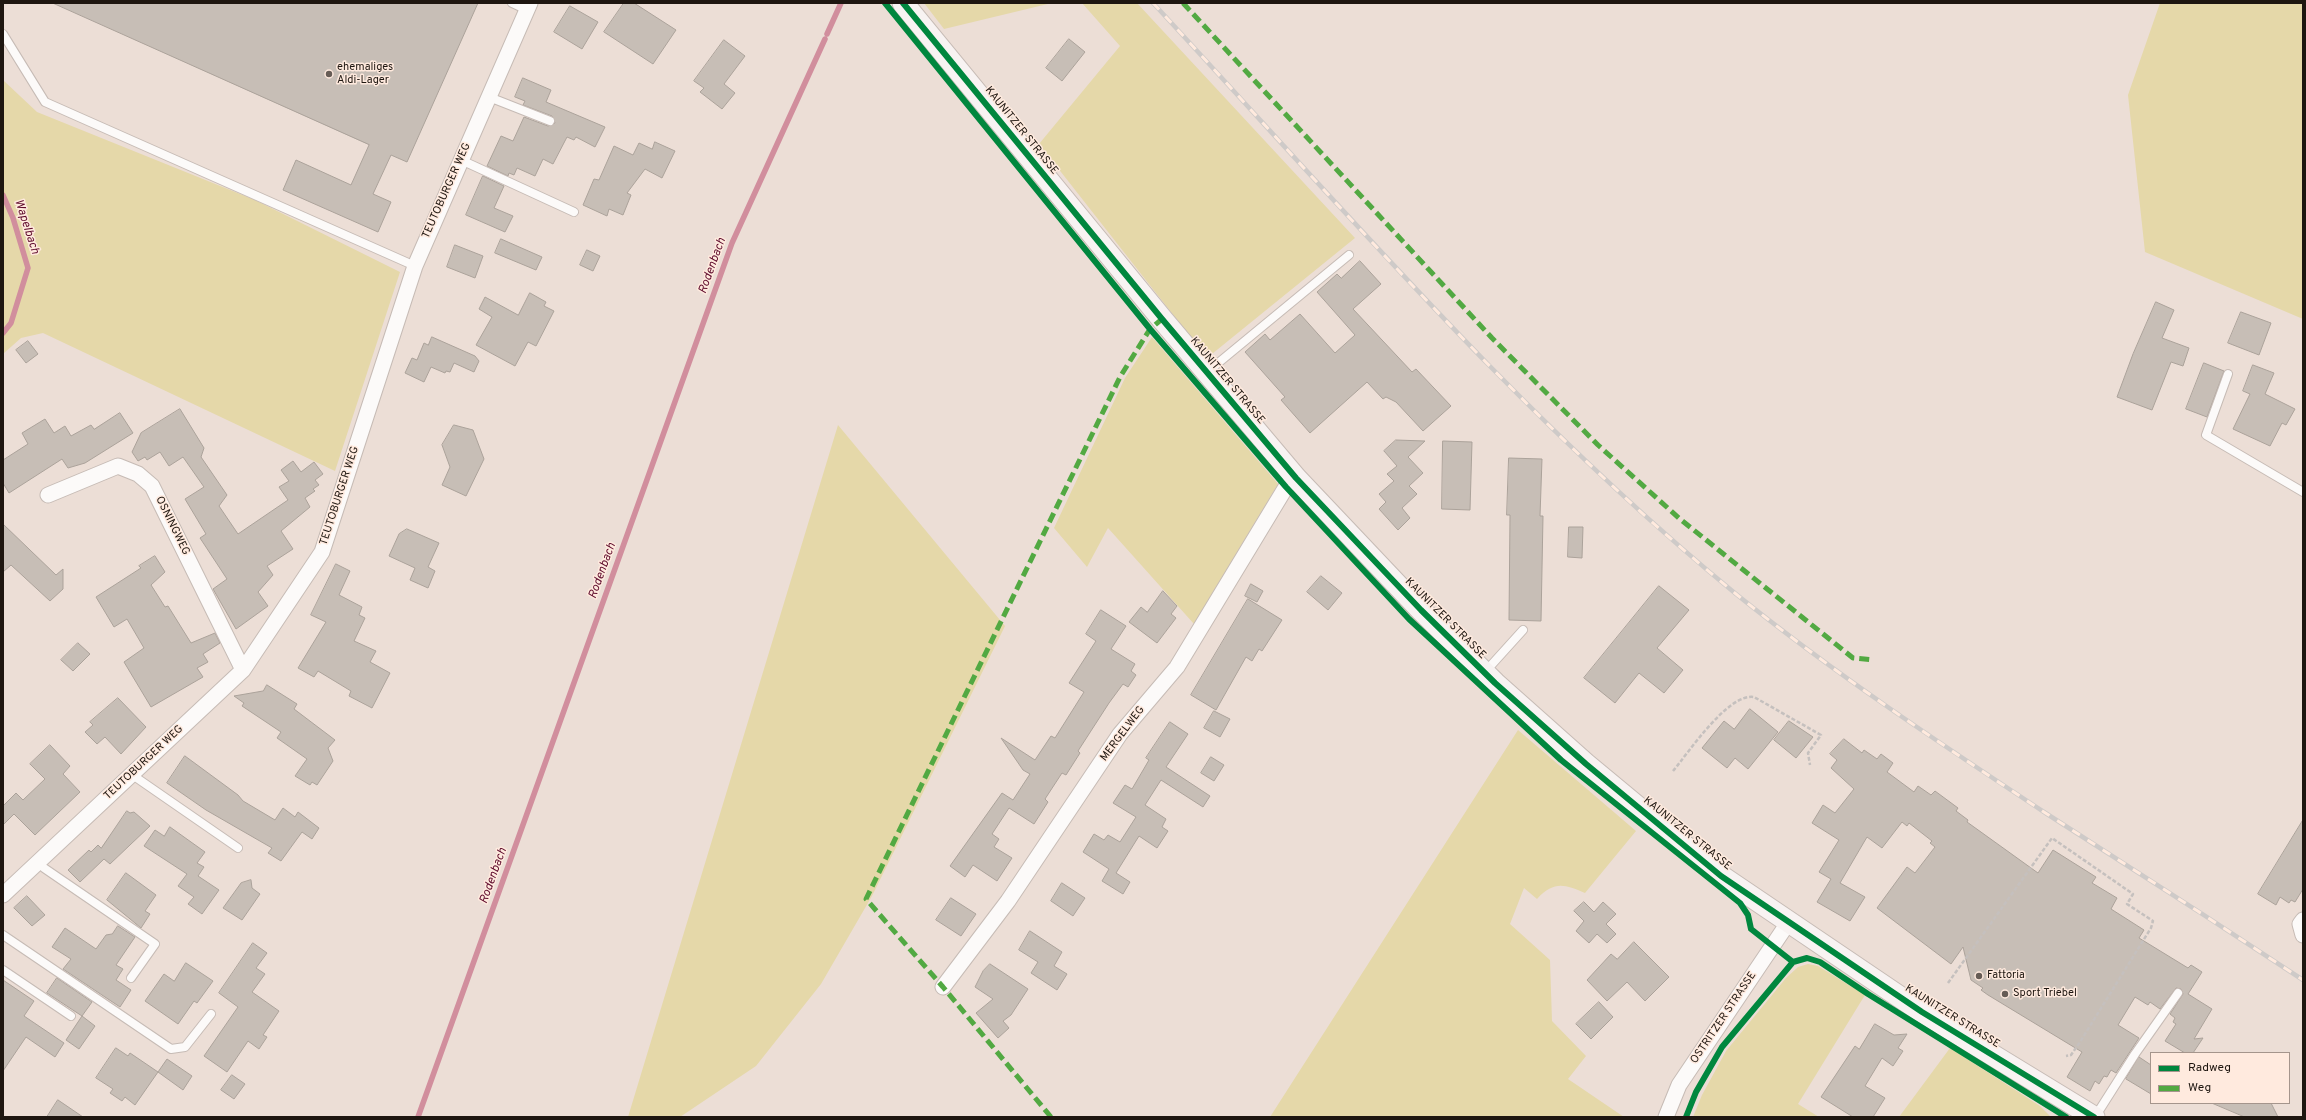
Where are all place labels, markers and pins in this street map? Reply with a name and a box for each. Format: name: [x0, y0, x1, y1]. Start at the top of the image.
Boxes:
place label: ehemaliges Aldi-Lager: [337, 61, 393, 87]
marker: ehemaliges Aldi-Lager: [324, 69, 334, 79]
place label: Fattoria: [1987, 969, 2025, 983]
marker: Fattoria: [1974, 971, 1984, 981]
place label: Sport Triebel: [2013, 987, 2077, 1001]
marker: Sport Triebel: [2000, 989, 2010, 999]

